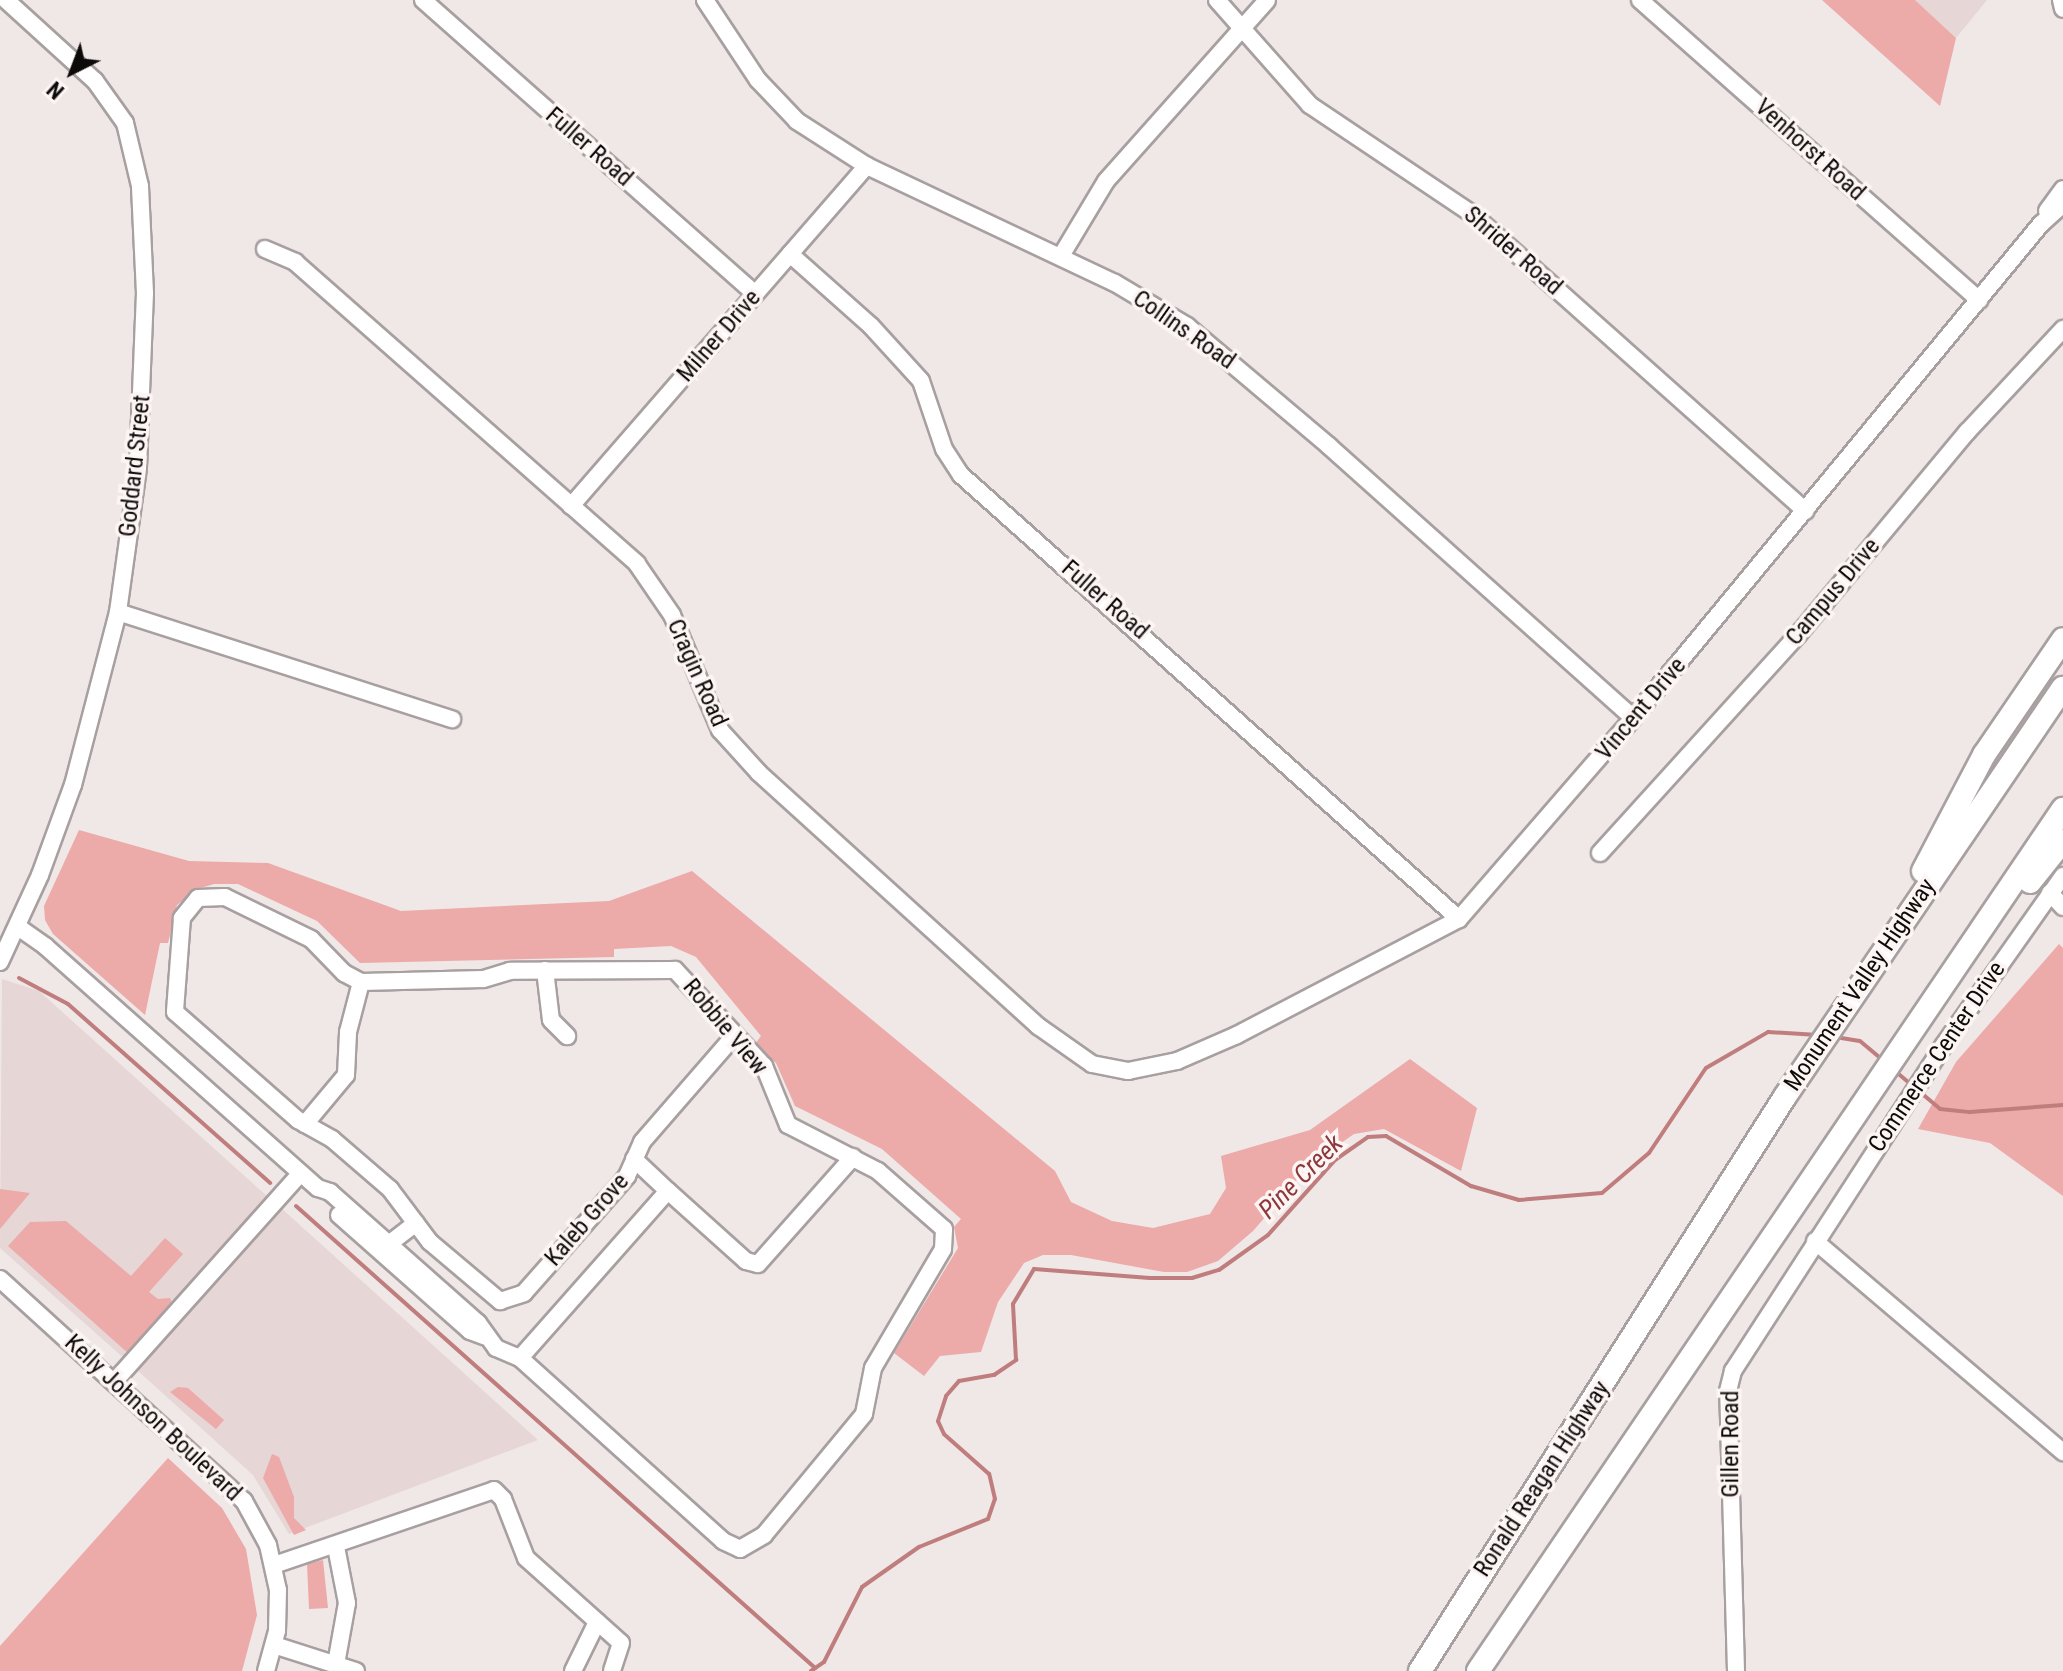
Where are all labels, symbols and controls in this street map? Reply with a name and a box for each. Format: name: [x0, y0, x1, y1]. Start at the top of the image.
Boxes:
north arrow: [32, 32, 112, 112]
text: N: [42, 76, 69, 104]
street label: Venhorst Road: [1749, 93, 1871, 207]
street label: Fuller Road: [539, 101, 639, 193]
street label: Shrider Road: [1458, 200, 1568, 302]
street label: Milner Drive: [671, 284, 767, 388]
street label: Collins Road: [1127, 284, 1241, 376]
street label: Goddard Street: [113, 394, 157, 538]
street label: Campus Drive: [1780, 533, 1886, 651]
street label: Fuller Road: [1055, 554, 1155, 646]
street label: Cragin Road: [661, 615, 733, 731]
street label: Vincent Drive: [1590, 652, 1692, 766]
street label: Monument Valley Highway: [1778, 873, 1942, 1097]
street label: Commerce Center Drive: [1863, 956, 2011, 1158]
street label: Robbie View: [677, 973, 773, 1081]
water label: Pine Creek: [1252, 1128, 1350, 1226]
street label: Kaleb Grove: [539, 1168, 635, 1272]
street label: Kelly Johnson Boulevard: [59, 1329, 247, 1507]
street label: Ronald Reagan Highway: [1468, 1376, 1616, 1582]
street label: Gillen Road: [1717, 1390, 1745, 1498]

